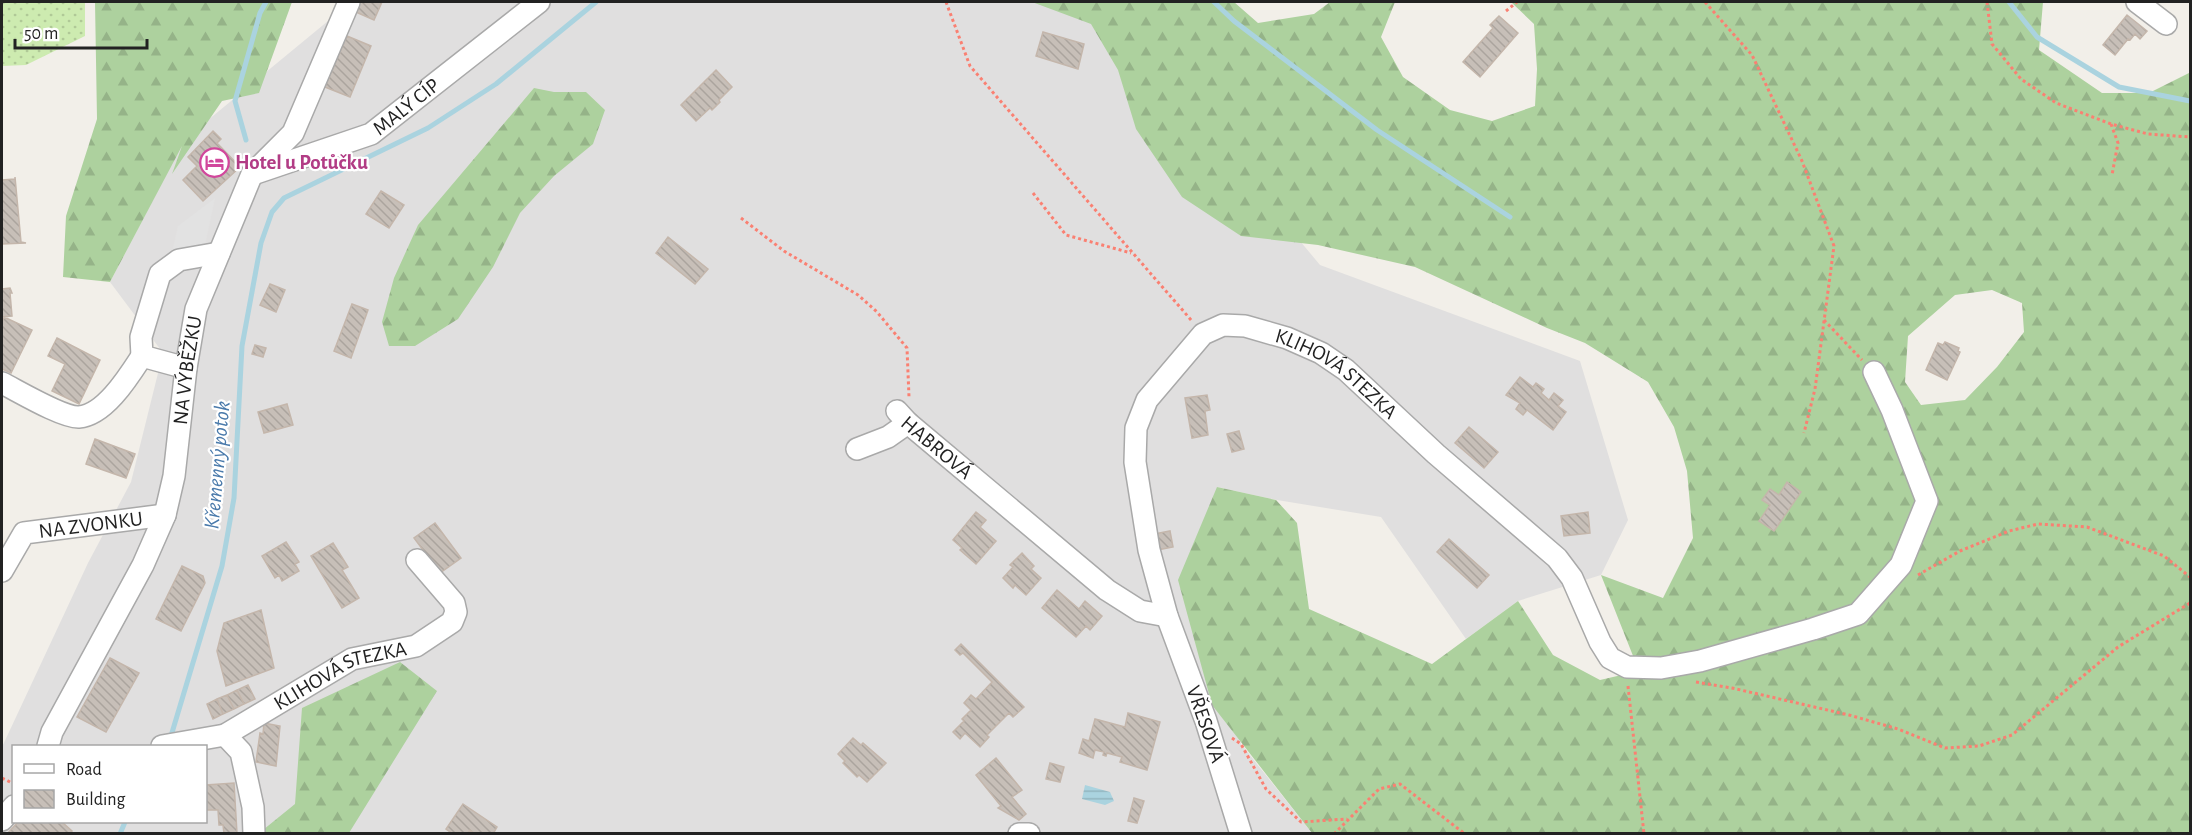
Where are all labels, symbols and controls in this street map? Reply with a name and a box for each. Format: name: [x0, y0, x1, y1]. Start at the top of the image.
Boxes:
scale bar: [15, 12, 147, 50]
text: 50 m: [24, 25, 58, 43]
street label: MALÝ CÍP: [369, 74, 444, 139]
hotel icon: Hotel u Potůčku: [198, 146, 230, 178]
place label: Hotel u Potůčku: [235, 152, 368, 173]
street label: NA VÝBĚŽKU: [170, 314, 206, 426]
street label: KLIHOVÁ STEZKA: [1273, 325, 1401, 423]
water label: Křemenný potok: [200, 400, 235, 530]
street label: HABROVÁ: [897, 412, 977, 483]
street label: NA ZVONKU: [37, 508, 144, 542]
street label: KLIHOVÁ STEZKA: [270, 638, 408, 714]
street label: VŘESOVÁ: [1183, 682, 1230, 765]
legend: [12, 745, 207, 823]
text: Road: [66, 761, 102, 779]
text: Building: [66, 791, 126, 809]

